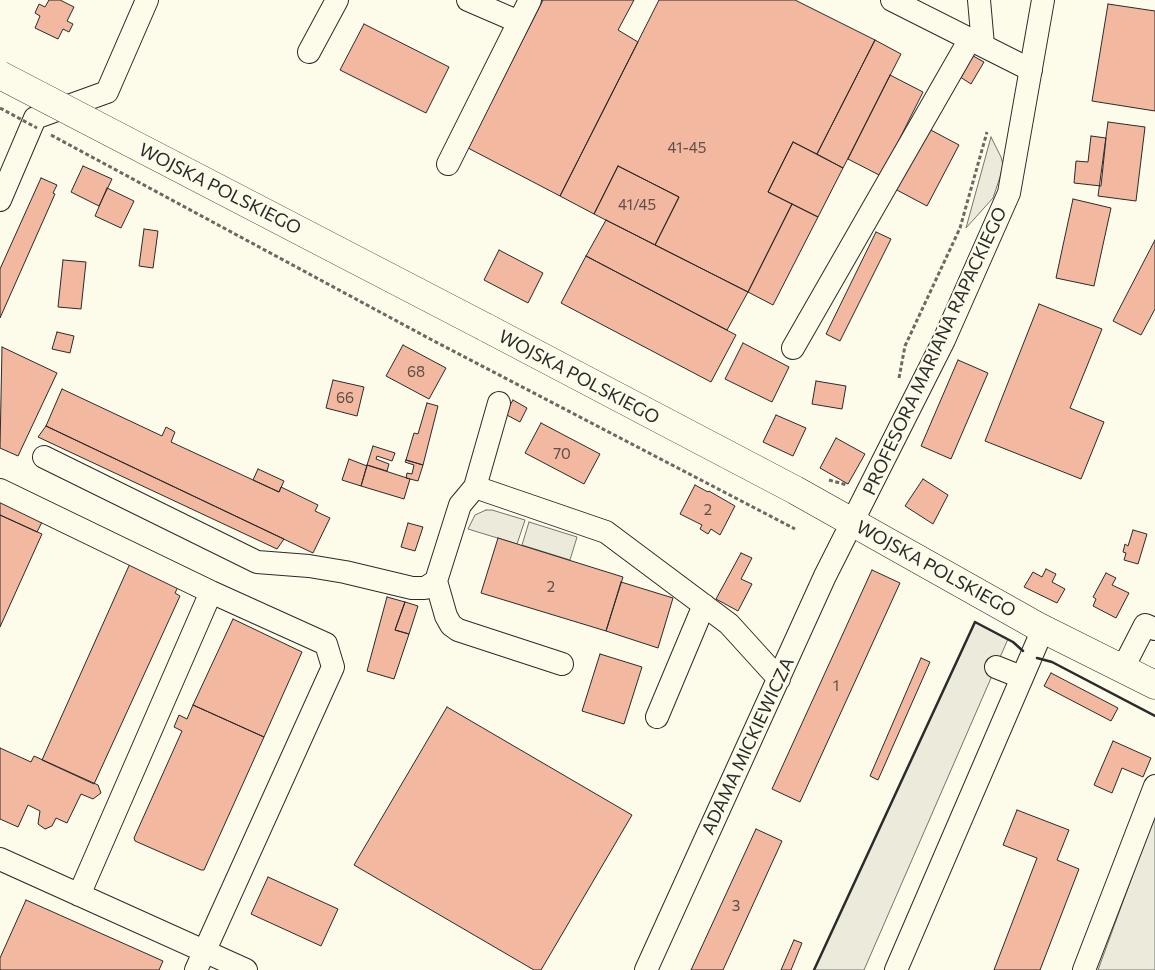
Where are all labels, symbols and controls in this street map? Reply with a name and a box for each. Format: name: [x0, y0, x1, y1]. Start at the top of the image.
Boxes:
street label: WOJSKA POLSKIEGO: [135, 139, 305, 239]
house number: 41-45: [668, 139, 706, 157]
house number: 41/45: [618, 196, 656, 214]
street label: PROFESORA MARIANA RAPACKIEGO: [859, 204, 1011, 498]
street label: WOJSKA POLSKIEGO: [495, 325, 663, 429]
house number: 68: [407, 363, 425, 381]
house number: 66: [336, 389, 354, 407]
house number: 70: [553, 445, 571, 463]
house number: 2: [704, 501, 712, 519]
street label: WOJSKA POLSKIEGO: [852, 516, 1020, 622]
house number: 2: [547, 578, 555, 596]
street label: ADAMA MICKIEWICZA: [697, 654, 799, 838]
house number: 1: [833, 677, 839, 695]
house number: 3: [732, 897, 740, 915]

